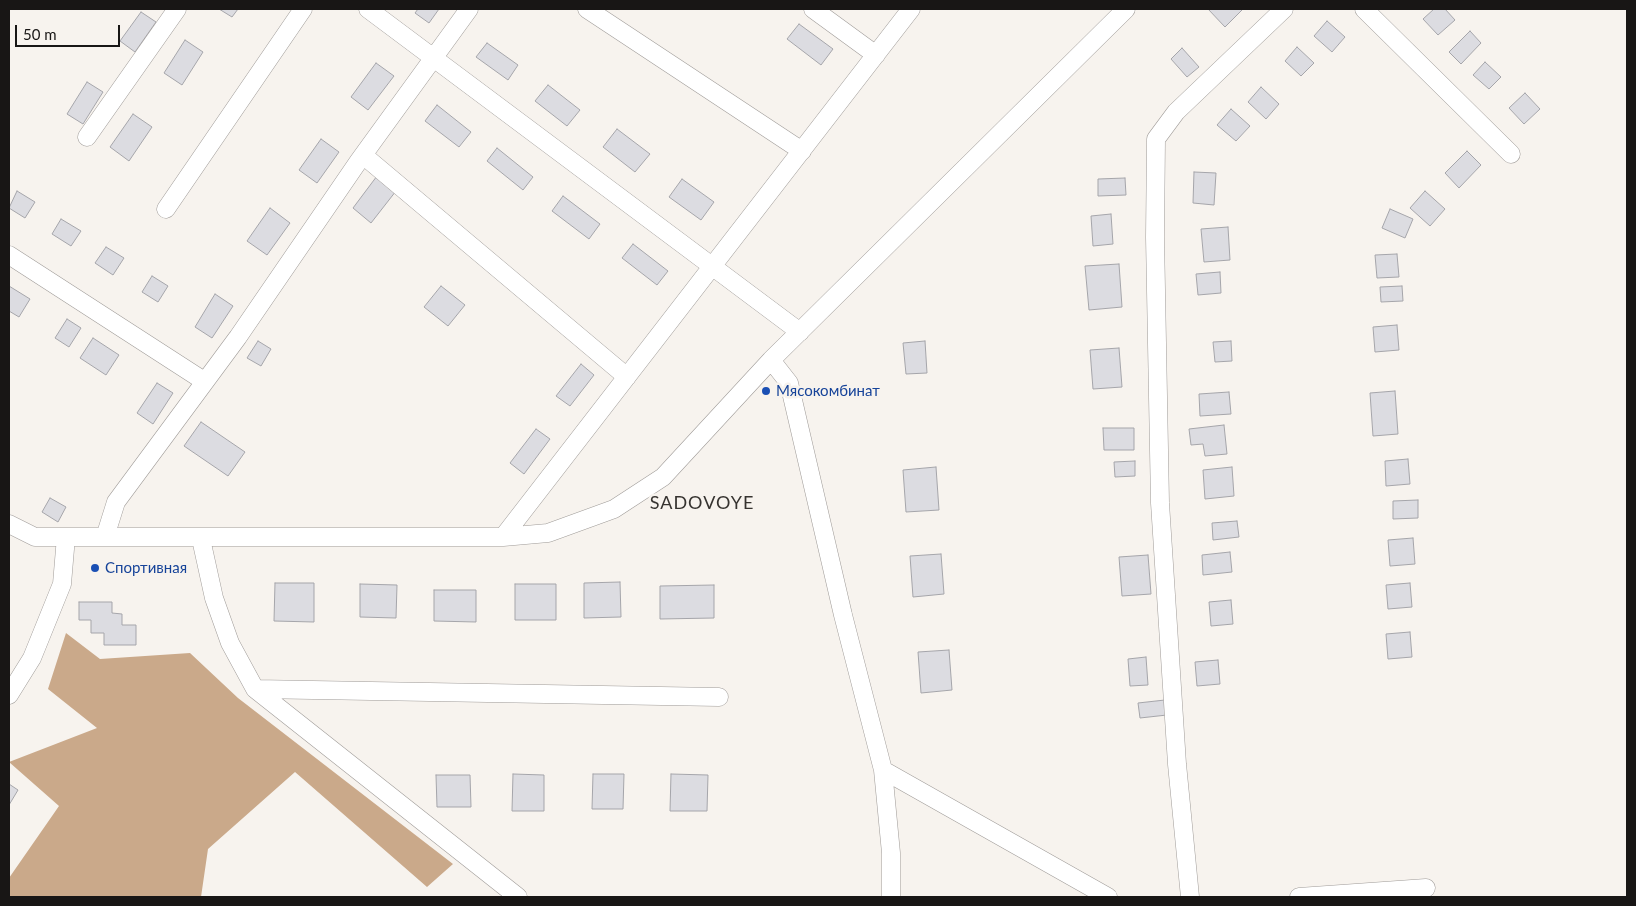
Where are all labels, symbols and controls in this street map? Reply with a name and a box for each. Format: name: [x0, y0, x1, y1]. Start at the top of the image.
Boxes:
scale bar: [18, 15, 122, 47]
text: 50 m: [23, 25, 57, 43]
place label: Мясокомбинат: [776, 382, 880, 400]
marker: Мясокомбинат: [760, 385, 772, 397]
district label: SADOVOYE: [649, 492, 755, 514]
place label: Спортивная: [105, 559, 187, 577]
marker: Спортивная: [89, 562, 101, 574]

